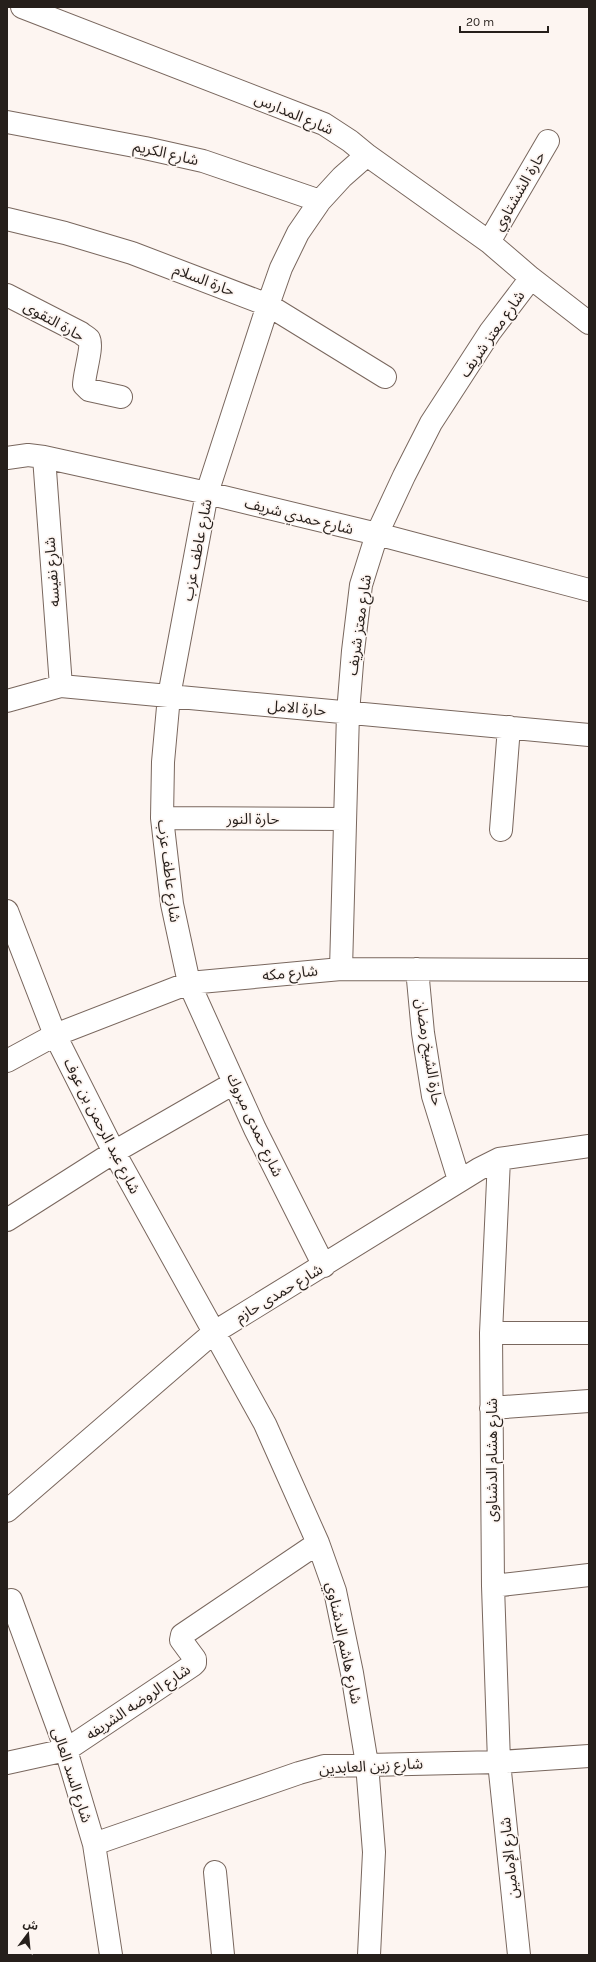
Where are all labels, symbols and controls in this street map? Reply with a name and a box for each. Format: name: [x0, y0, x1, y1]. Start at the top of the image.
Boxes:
scale bar: [460, 8, 548, 34]
text: 20 m: [466, 15, 494, 29]
street label: شارع المدارس: [251, 89, 336, 141]
street label: شارع الكريم: [131, 137, 201, 172]
street label: حارة الششتاوي: [489, 148, 551, 235]
street label: حارة السلام: [170, 260, 237, 302]
street label: شارع معتز شريف: [455, 287, 531, 383]
street label: حارة التقوى: [20, 297, 88, 345]
street label: شارع حمدي شريف: [242, 494, 355, 541]
street label: شارع عاطف عزب: [178, 497, 219, 603]
street label: شارع نفيسه: [41, 536, 66, 607]
street label: شارع معتز شريف: [343, 573, 378, 677]
street label: حارة الامل: [267, 696, 327, 720]
street label: حارة النور: [226, 810, 280, 828]
street label: شارع عاطف عزب: [151, 819, 184, 924]
street label: شارع مكه: [262, 962, 319, 987]
street label: حارة الشيخ رمضان: [409, 997, 446, 1108]
street label: شارع عبد الرحمن بن عوف: [57, 1055, 144, 1198]
street label: شارع حمدى مبروك: [220, 1070, 287, 1181]
street label: شارع حمدى حازم: [232, 1260, 328, 1329]
street label: شارع هشام الدشناوى: [483, 1398, 504, 1522]
street label: شارع هاشم الدشناوي: [319, 1580, 366, 1707]
street label: شارع الروضه الشريفه: [82, 1660, 196, 1746]
street label: شارع السد العالى: [45, 1725, 96, 1826]
street label: شارع زين العابدين: [319, 1754, 424, 1781]
street label: شارع الإمامين: [496, 1816, 525, 1900]
north arrow: [8, 1914, 48, 1954]
text: ش: [22, 1917, 40, 1933]

